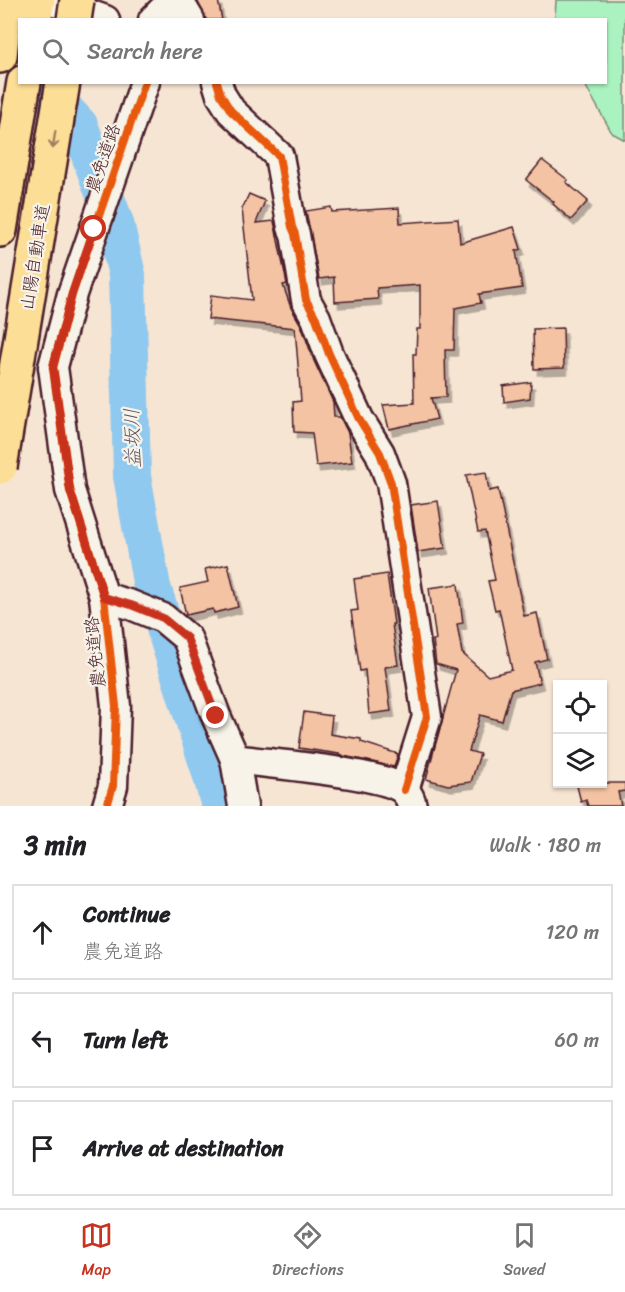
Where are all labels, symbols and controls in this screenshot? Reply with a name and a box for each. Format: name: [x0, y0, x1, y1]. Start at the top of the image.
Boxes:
search box: [18, 18, 607, 84]
text: Search here: [87, 32, 203, 71]
icon: search: [39, 35, 72, 68]
street label: 農免道路: [76, 119, 130, 197]
one-way arrow: [48, 130, 59, 150]
street label: 山陽自動車道: [11, 201, 59, 313]
route start: [80, 215, 106, 241]
water label: 益坂川: [114, 407, 151, 469]
street label: 農免道路: [75, 615, 115, 689]
map controls: [553, 680, 607, 788]
button: locate: [553, 680, 607, 734]
route end: [202, 702, 228, 728]
button: layers: [553, 734, 607, 788]
text: 3 min: [24, 822, 86, 868]
text: Walk · 180 m: [490, 828, 601, 863]
text: Continue: [83, 895, 171, 934]
text: 120 m: [546, 915, 599, 950]
icon: ahead: [26, 916, 59, 949]
text: 農免道路: [83, 934, 163, 969]
text: Turn left: [83, 1021, 168, 1060]
text: 60 m: [554, 1023, 599, 1058]
icon: left: [26, 1024, 59, 1057]
text: Arrive at destination: [83, 1129, 284, 1168]
icon: arrive: [26, 1132, 59, 1165]
tab: Map: [80, 1219, 113, 1284]
tab: Directions: [272, 1219, 344, 1284]
tab: Saved: [503, 1219, 545, 1284]

